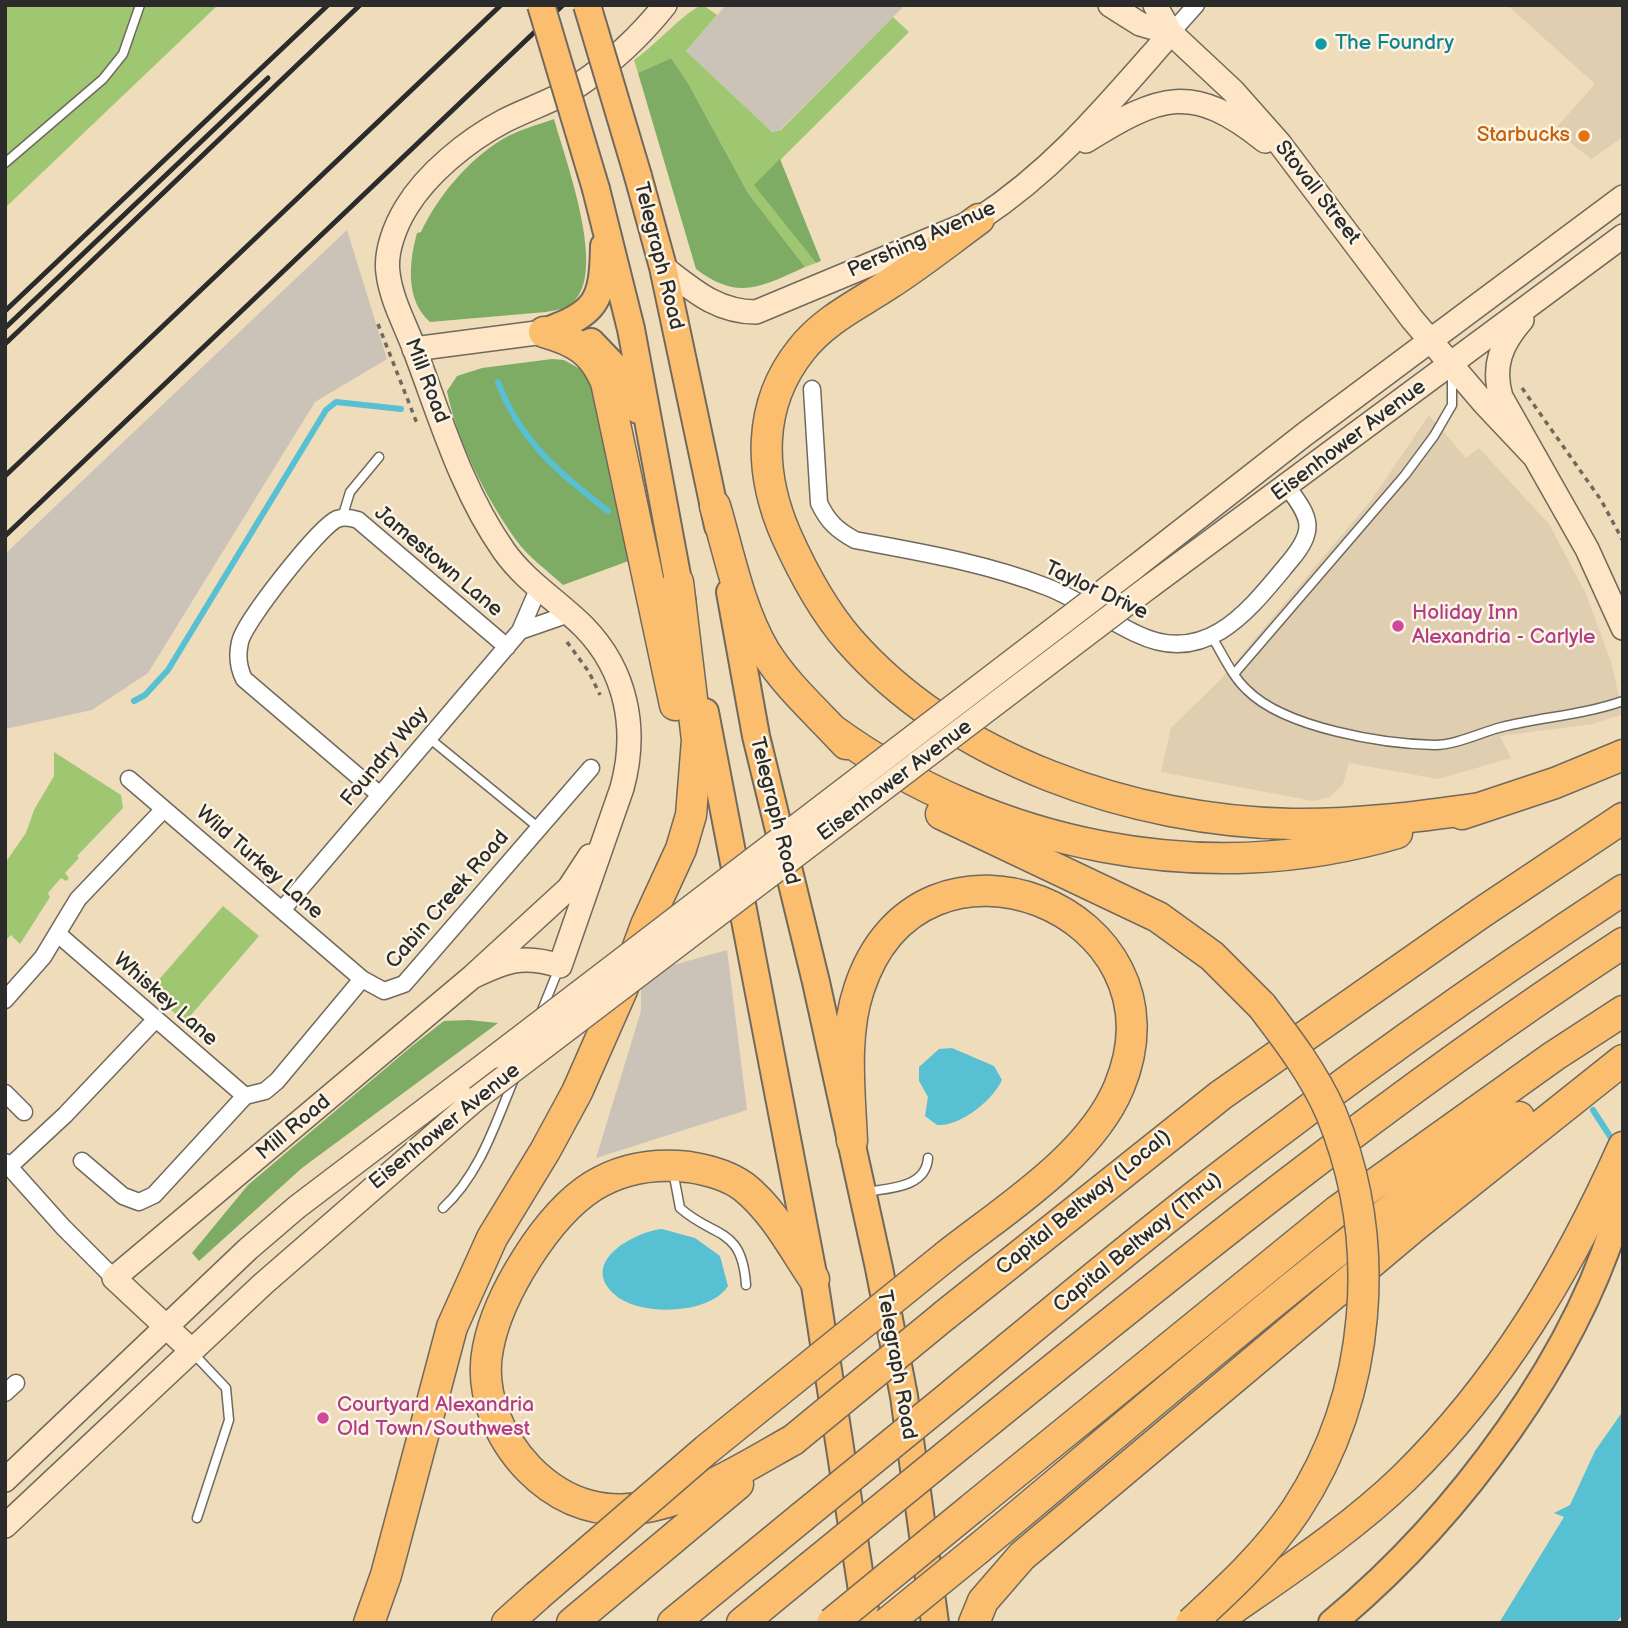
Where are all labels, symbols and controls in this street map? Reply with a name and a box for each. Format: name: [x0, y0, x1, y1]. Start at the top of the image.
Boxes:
place label: The Foundry: [1335, 31, 1454, 57]
marker: The Foundry: [1313, 36, 1329, 52]
place label: Starbucks: [1477, 123, 1570, 149]
marker: Starbucks: [1576, 128, 1592, 144]
street label: Stovall Street: [1269, 136, 1365, 250]
street label: Telegraph Road: [627, 180, 689, 332]
street label: Pershing Avenue: [844, 196, 1000, 284]
street label: Mill Road: [398, 335, 454, 427]
street label: Eisenhower Avenue: [1267, 375, 1431, 507]
street label: Jamestown Lane: [369, 501, 507, 623]
street label: Taylor Drive: [1040, 556, 1152, 626]
place label: Holiday Inn Alexandria - Carlyle: [1412, 601, 1595, 651]
marker: Holiday Inn Alexandria - Carlyle: [1390, 618, 1406, 634]
street label: Foundry Way: [336, 702, 434, 812]
street label: Eisenhower Avenue: [813, 715, 977, 847]
street label: Telegraph Road: [743, 735, 805, 887]
street label: Wild Turkey Lane: [190, 801, 328, 925]
street label: Cabin Creek Road: [381, 826, 515, 974]
street label: Whiskey Lane: [108, 948, 222, 1052]
street label: Eisenhower Avenue: [364, 1058, 526, 1196]
street label: Mill Road: [252, 1090, 336, 1166]
street label: Capital Beltway (Local): [992, 1125, 1176, 1281]
street label: Capital Beltway (Thru): [1049, 1167, 1227, 1319]
street label: Telegraph Road: [870, 1288, 922, 1442]
place label: Courtyard Alexandria Old Town/Southwest: [337, 1393, 534, 1443]
marker: Courtyard Alexandria Old Town/Southwest: [315, 1410, 331, 1426]

